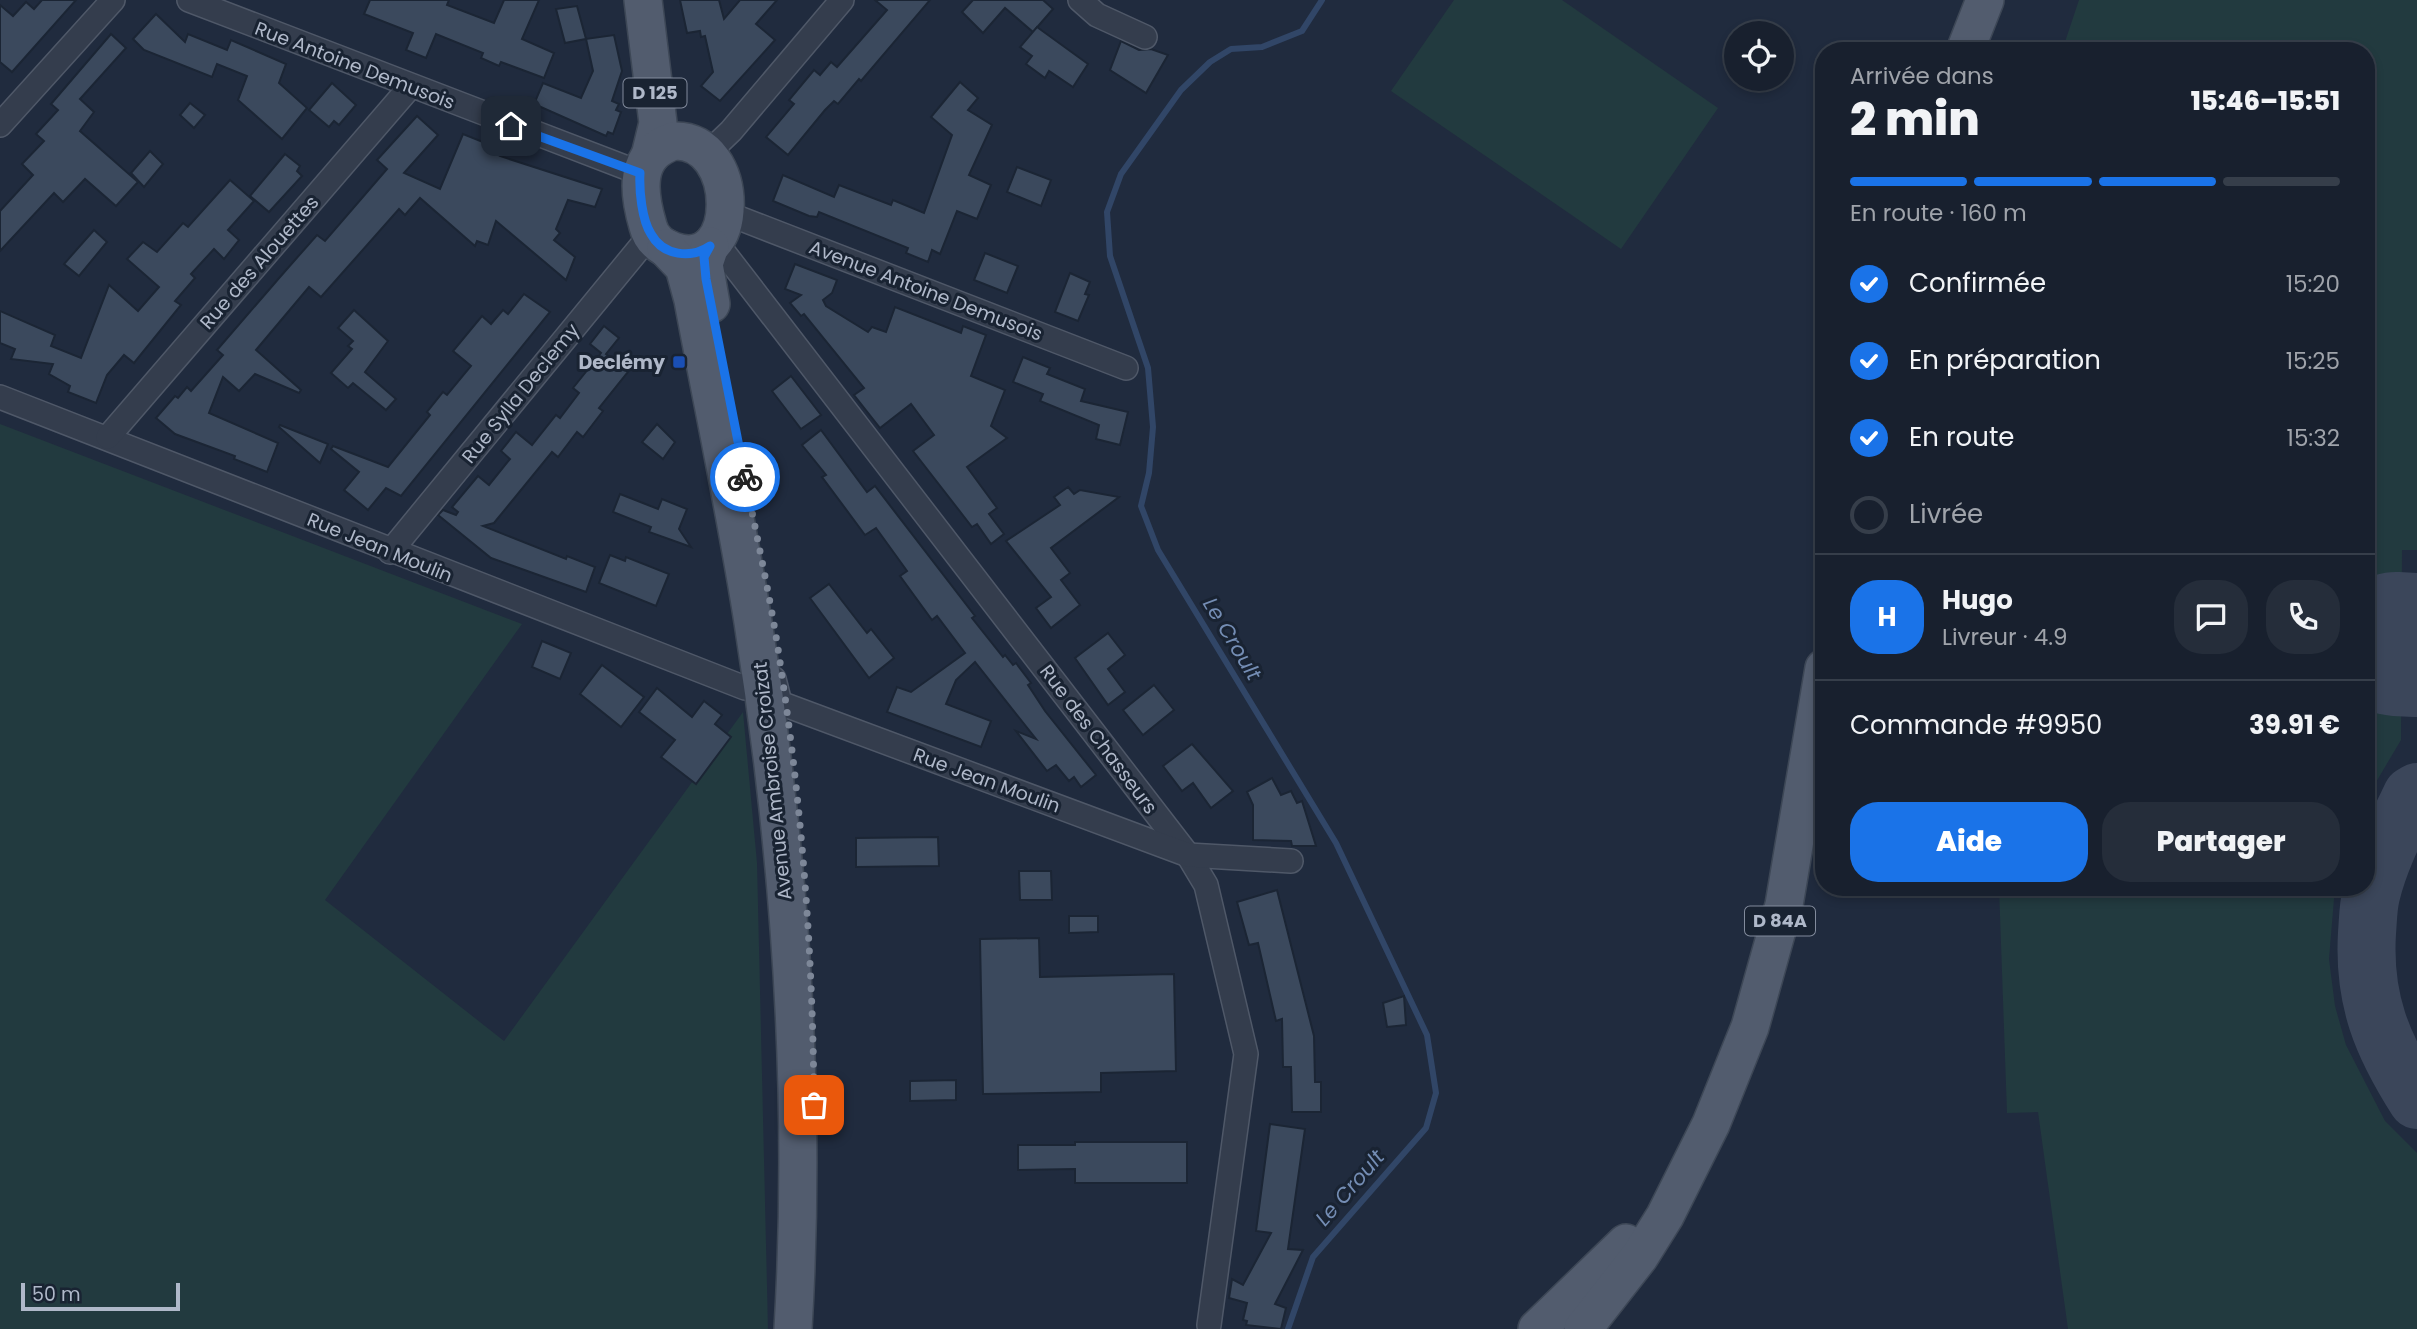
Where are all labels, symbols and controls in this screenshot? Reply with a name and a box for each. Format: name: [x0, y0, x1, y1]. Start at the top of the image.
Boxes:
street label: Rue Antoine Demusois: [251, 15, 459, 116]
map controls: [1724, 21, 1794, 91]
button: locate: [1724, 21, 1794, 91]
text: Arrivée dans: [1850, 60, 1994, 92]
road number: D 125: [624, 78, 686, 108]
text: 15:46–15:51: [2191, 83, 2340, 119]
text: 2 min: [1850, 87, 1980, 151]
pin: [481, 96, 541, 156]
icon: home: [492, 107, 530, 145]
street label: Rue des Alouettes: [194, 190, 325, 335]
text: En route · 160 m: [1850, 197, 2027, 229]
street label: Avenue Antoine Demusois: [805, 233, 1046, 347]
icon: check: [1850, 265, 1888, 303]
text: Confirmée: [1909, 265, 2046, 301]
text: 15:20: [2286, 268, 2340, 300]
street label: Rue Sylla Declemy: [455, 317, 586, 469]
icon: check: [1850, 342, 1888, 380]
text: En préparation: [1909, 342, 2101, 378]
text: 15:25: [2286, 345, 2340, 377]
place label: Declémy: [579, 349, 666, 376]
marker: Declémy: [671, 354, 687, 370]
icon: check: [1850, 419, 1888, 457]
text: En route: [1909, 419, 2014, 455]
text: 15:32: [2287, 422, 2340, 454]
courier: [710, 442, 780, 512]
icon: bike: [726, 458, 764, 496]
text: Livrée: [1909, 496, 1983, 532]
street label: Rue Jean Moulin: [303, 506, 457, 589]
button: chat: [2174, 580, 2248, 654]
button: phone: [2266, 580, 2340, 654]
text: Hugo: [1942, 582, 2013, 618]
water label: Le Croult: [1196, 592, 1269, 686]
text: H: [1877, 599, 1897, 635]
text: Livreur · 4.9: [1942, 621, 2068, 653]
street label: Rue des Chasseurs: [1033, 659, 1164, 820]
street label: Avenue Ambroise Croizat: [747, 660, 798, 901]
text: Commande #9950: [1850, 707, 2102, 743]
text: 39.91 €: [2249, 707, 2340, 743]
street label: Rue Jean Moulin: [910, 741, 1064, 820]
button: Aide: [1850, 802, 2088, 882]
button: Partager: [2102, 802, 2340, 882]
road number: D 84A: [1745, 906, 1815, 936]
pin: [784, 1075, 844, 1135]
icon: bag: [795, 1086, 833, 1124]
water label: Le Croult: [1308, 1143, 1391, 1232]
scale bar: [21, 1280, 180, 1312]
text: 50 m: [32, 1281, 81, 1308]

